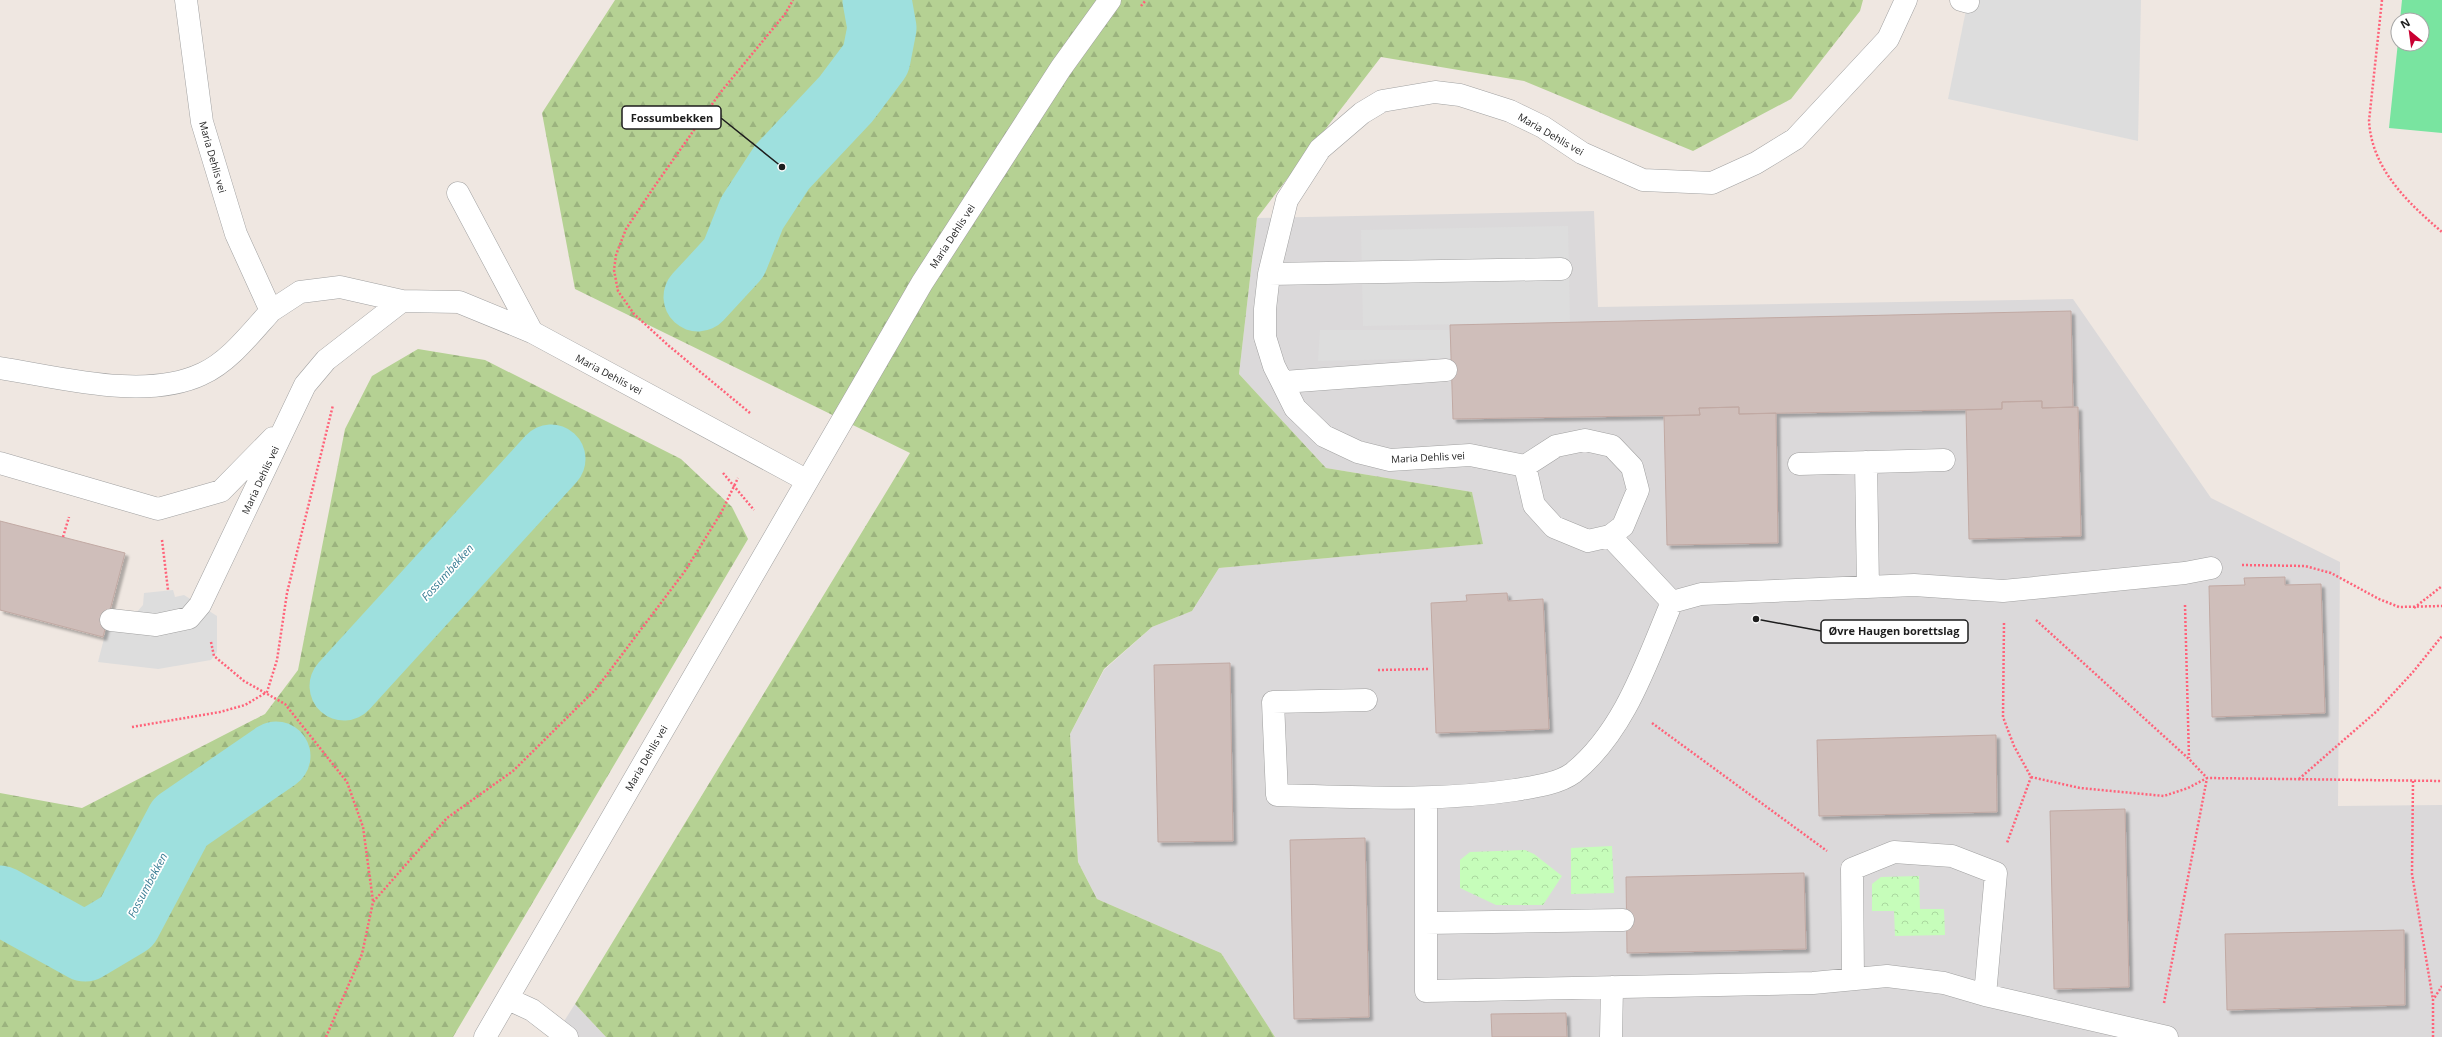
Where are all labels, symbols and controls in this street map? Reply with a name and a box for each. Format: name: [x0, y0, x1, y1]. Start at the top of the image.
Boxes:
north arrow: [2390, 12, 2430, 52]
text: N: [2397, 14, 2412, 32]
callout: Fossumbekken: [622, 106, 721, 129]
street label: Maria Dehlis vei: [1516, 109, 1586, 159]
text: Fossumbekken: [631, 110, 713, 125]
street label: Maria Dehlis vei: [196, 120, 230, 194]
street label: Maria Dehlis vei: [926, 201, 978, 271]
street label: Maria Dehlis vei: [573, 350, 645, 398]
street label: Maria Dehlis vei: [238, 444, 282, 516]
street label: Maria Dehlis vei: [1391, 448, 1465, 466]
water label: Fossumbekken: [418, 541, 476, 603]
callout: Øvre Haugen borettslag: [1821, 620, 1968, 643]
text: Øvre Haugen borettslag: [1829, 623, 1960, 638]
street label: Maria Dehlis vei: [621, 723, 671, 793]
water label: Fossumbekken: [124, 850, 170, 920]

